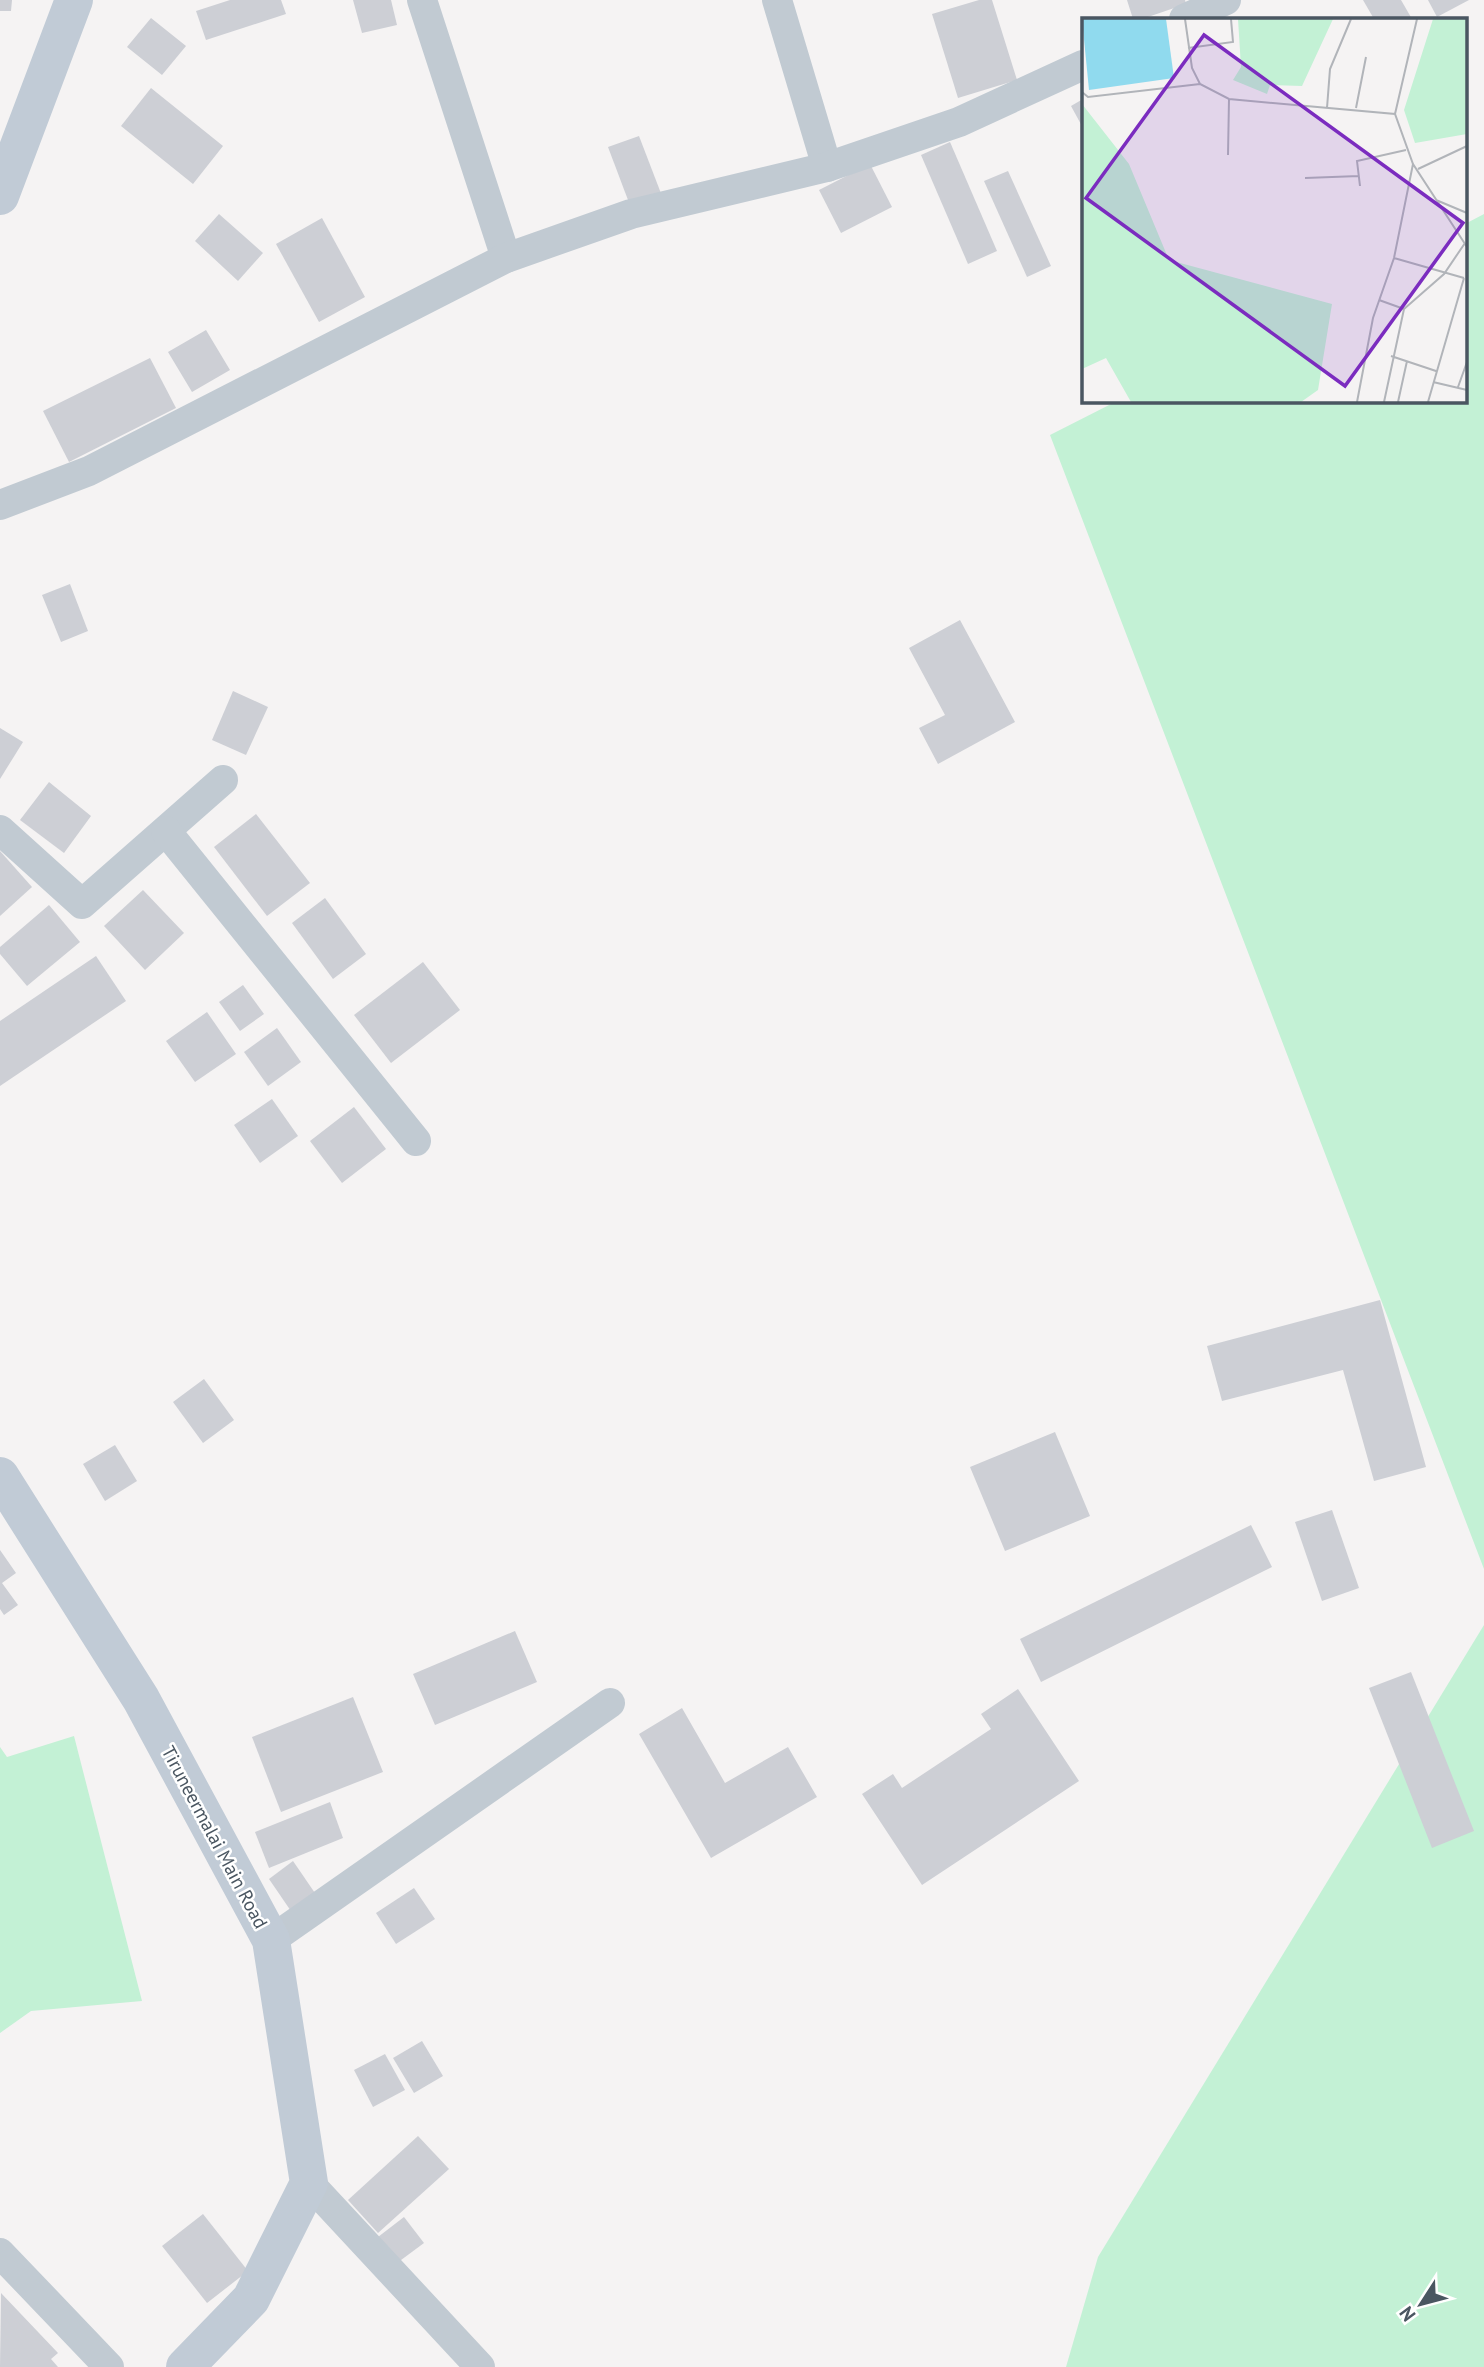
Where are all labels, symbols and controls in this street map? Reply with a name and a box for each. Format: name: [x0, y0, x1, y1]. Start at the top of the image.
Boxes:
inset map: [1082, 18, 1466, 402]
street label: Tiruneermalai Main Road: [157, 1742, 273, 1932]
north arrow: [1386, 2269, 1456, 2339]
text: N: [1394, 2302, 1421, 2326]

